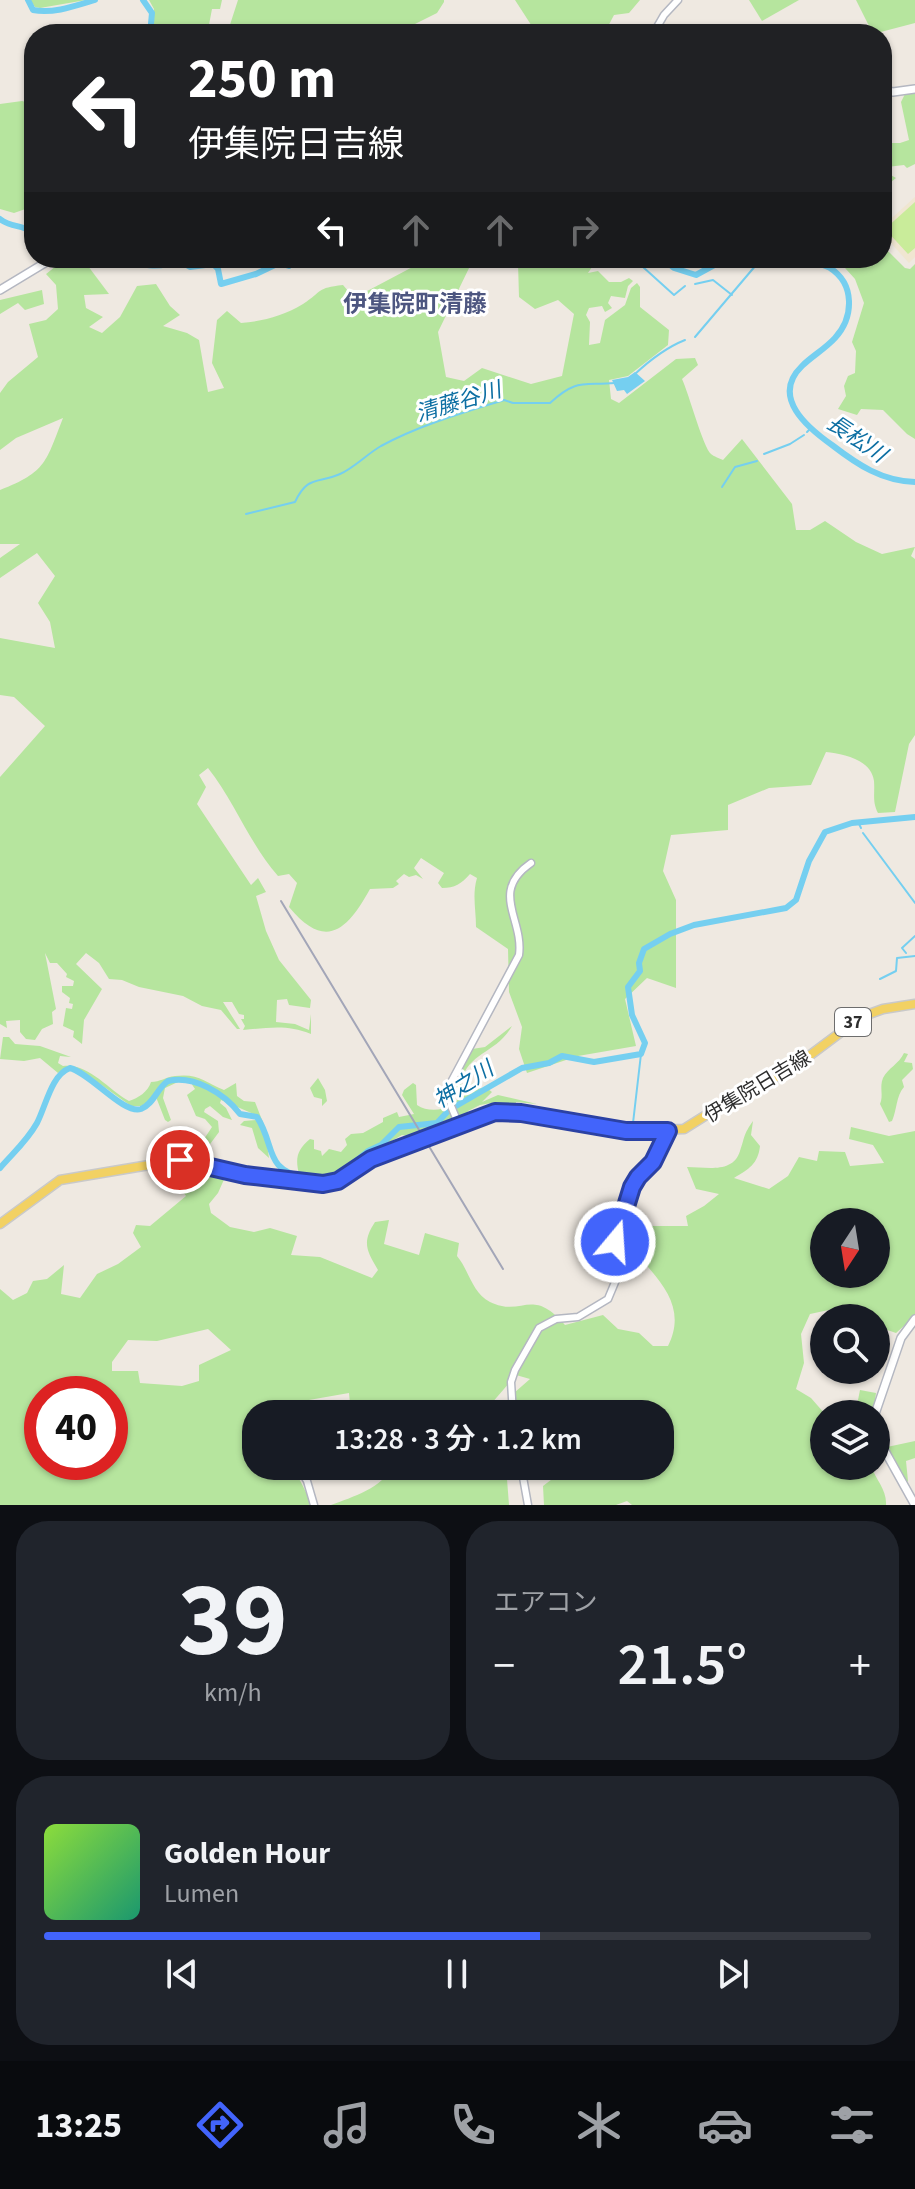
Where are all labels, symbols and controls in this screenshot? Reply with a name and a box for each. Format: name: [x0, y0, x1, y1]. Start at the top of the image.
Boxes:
text: 250 m: [188, 40, 336, 119]
icon: left: [56, 56, 160, 160]
text: 伊集院日吉線: [188, 119, 404, 170]
icon: left: [310, 208, 354, 252]
icon: ahead: [394, 208, 438, 252]
icon: ahead: [478, 208, 522, 252]
icon: right: [562, 208, 606, 252]
district label: 伊集院町清藤: [343, 287, 487, 322]
water label: 清藤谷川: [412, 373, 507, 430]
water label: 長松川: [820, 407, 894, 472]
road number: 37: [835, 1008, 871, 1036]
street label: 伊集院日吉線: [699, 1044, 816, 1130]
water label: 神之川: [427, 1052, 502, 1116]
pin: [146, 1126, 214, 1194]
icon: arrive: [158, 1138, 202, 1182]
position arrow: [573, 1200, 657, 1284]
north arrow: [810, 1208, 890, 1288]
map controls: [810, 1208, 890, 1480]
button: search: [810, 1304, 890, 1384]
speed limit sign: 40: [24, 1376, 128, 1480]
button: layers: [810, 1400, 890, 1480]
text: 13:28 · 3 分 · 1.2 km: [334, 1418, 582, 1461]
text: 39: [178, 1548, 288, 1696]
text: エアコン: [494, 1584, 598, 1621]
text: 21.5°: [617, 1623, 747, 1708]
text: −: [494, 1635, 515, 1698]
text: +: [849, 1635, 871, 1698]
text: km/h: [204, 1674, 262, 1711]
text: Golden Hour: [164, 1832, 330, 1875]
text: Lumen: [164, 1875, 239, 1912]
icon: previous: [160, 1952, 204, 1996]
icon: pause: [435, 1952, 479, 1996]
icon: next: [711, 1952, 755, 1996]
icon: directions: [192, 2097, 248, 2153]
icon: music: [319, 2097, 375, 2153]
icon: phone: [445, 2097, 501, 2153]
icon: climate: [571, 2097, 627, 2153]
icon: car: [697, 2097, 753, 2153]
icon: filters: [824, 2097, 880, 2153]
text: 13:25: [35, 2100, 122, 2151]

